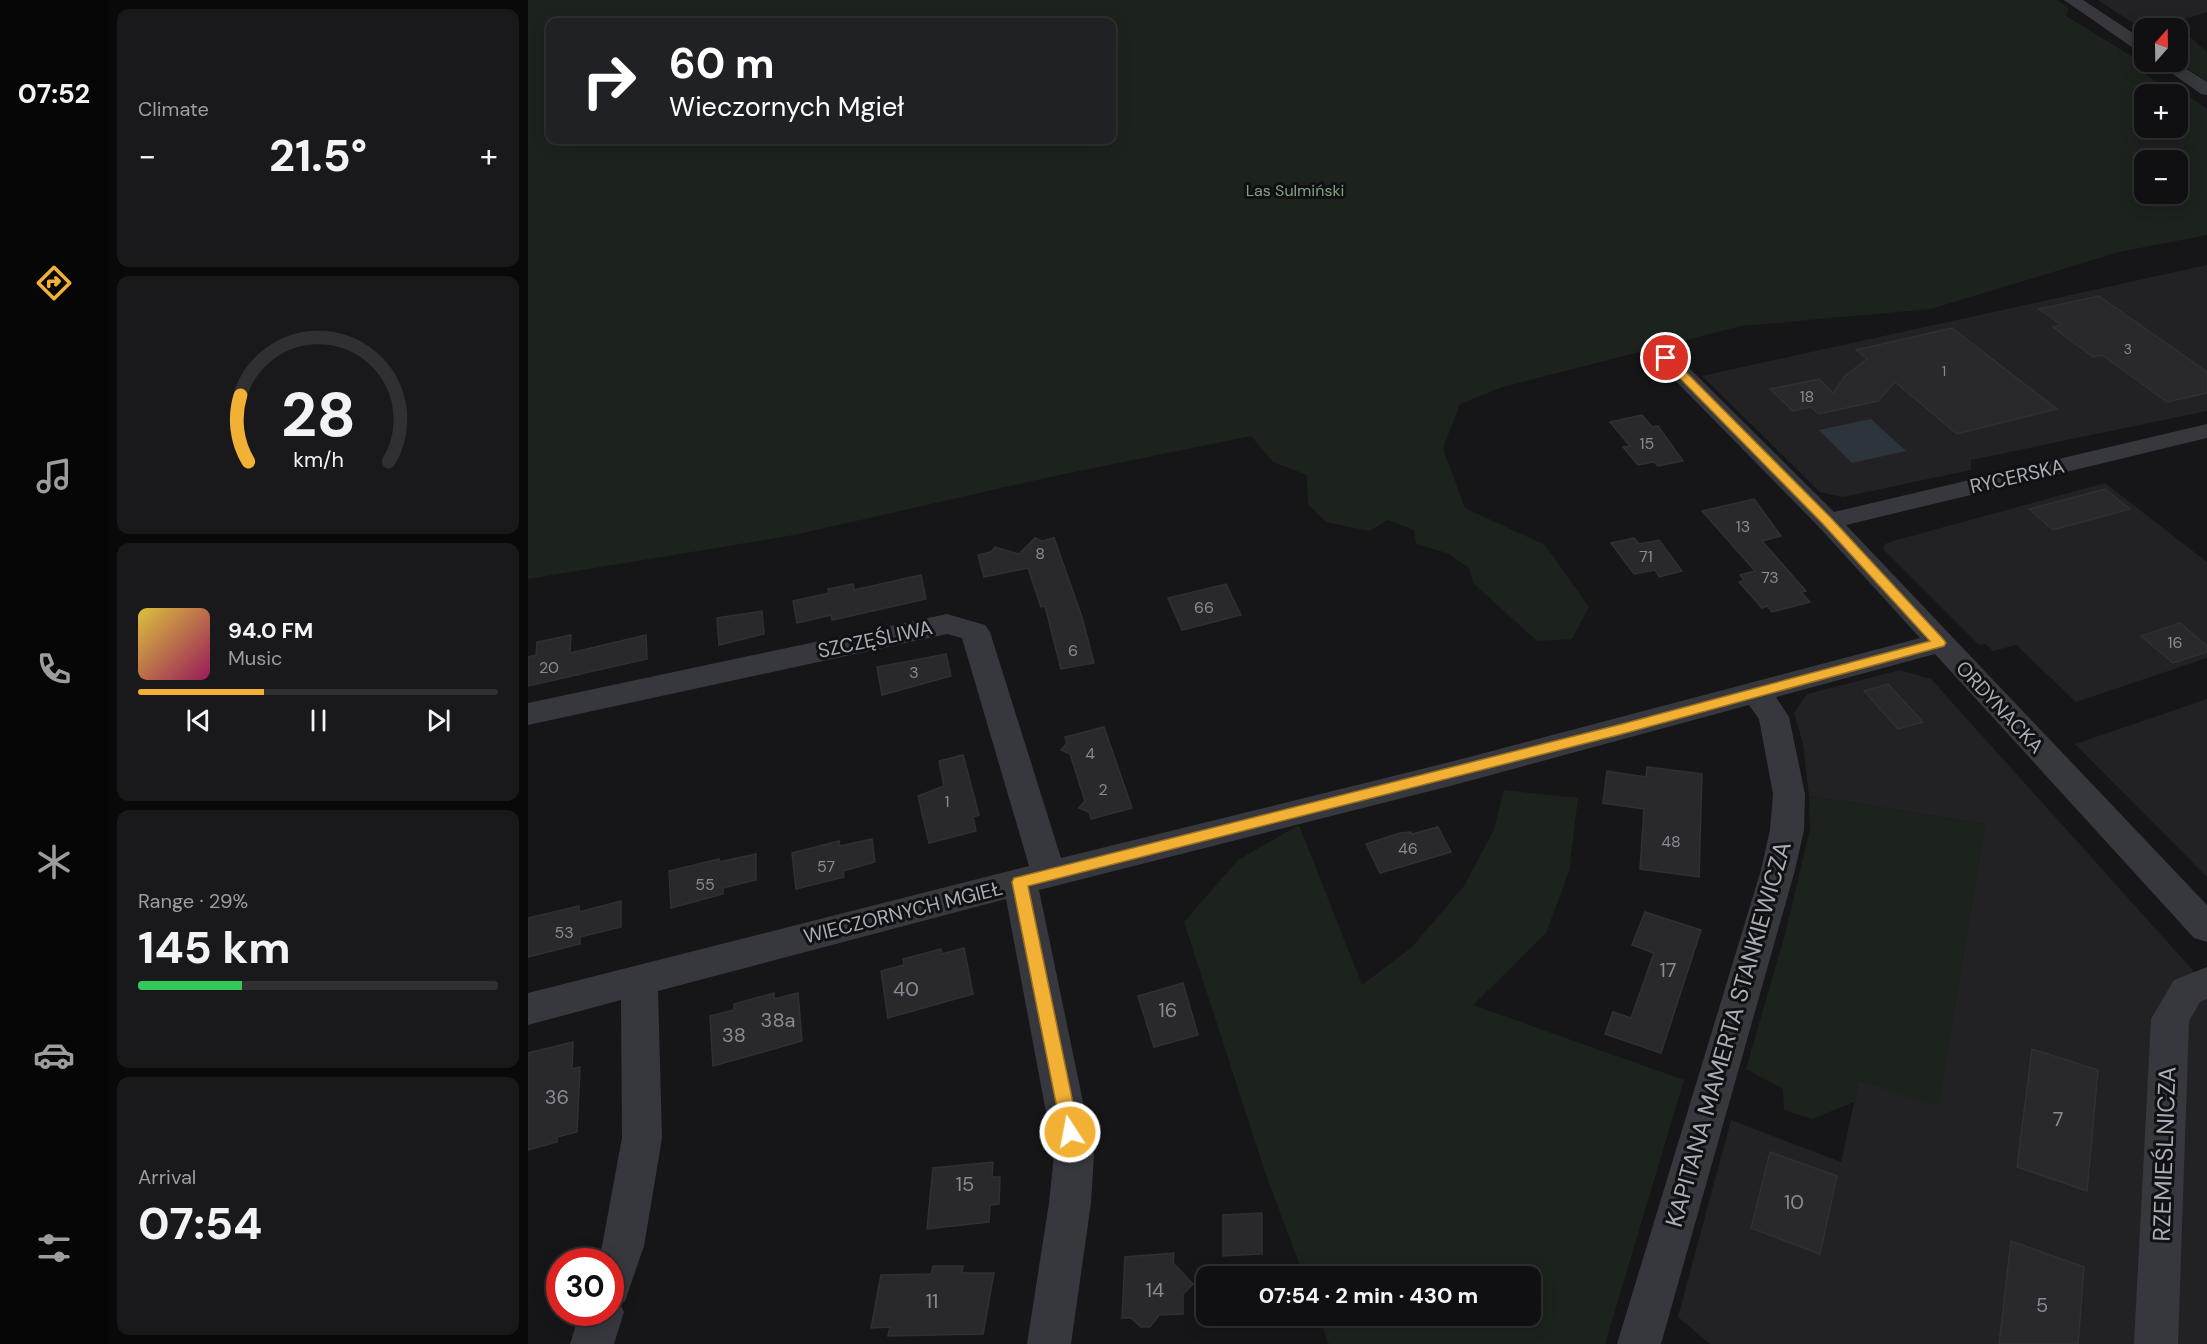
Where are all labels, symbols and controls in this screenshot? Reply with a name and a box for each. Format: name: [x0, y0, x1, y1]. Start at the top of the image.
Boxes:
north arrow: [2134, 18, 2188, 72]
map controls: [2134, 18, 2188, 204]
text: 60 m: [669, 36, 775, 91]
icon: right: [570, 42, 648, 120]
text: 07:52: [18, 76, 90, 111]
button: +: [2134, 84, 2188, 138]
text: Wieczornych Mgieł: [669, 89, 904, 124]
text: Climate: [138, 96, 209, 122]
text: 21.5°: [269, 126, 367, 185]
text: −: [138, 134, 156, 177]
text: +: [480, 134, 498, 177]
button: −: [2134, 150, 2188, 204]
park label: Las Sulmiński: [1246, 180, 1344, 201]
icon: directions: [33, 262, 75, 304]
pin: [1640, 332, 1691, 383]
house number: 3: [2124, 340, 2132, 358]
icon: arrive: [1649, 341, 1682, 374]
house number: 1: [1942, 362, 1946, 380]
text: 28: [280, 374, 356, 455]
house number: 18: [1800, 386, 1814, 407]
house number: 15: [1640, 433, 1654, 454]
text: km/h: [293, 446, 343, 474]
street label: RYCERSKA: [1967, 453, 2067, 499]
icon: music: [33, 455, 75, 497]
house number: 13: [1736, 516, 1750, 537]
house number: 8: [1035, 543, 1045, 564]
house number: 71: [1639, 546, 1653, 567]
house number: 73: [1761, 567, 1779, 588]
house number: 66: [1194, 597, 1214, 618]
street label: SZCZĘŚLIWA: [815, 614, 935, 664]
text: 94.0 FM: [228, 616, 313, 645]
house number: 16: [2167, 632, 2183, 653]
house number: 6: [1068, 640, 1078, 661]
text: Music: [228, 645, 283, 671]
icon: phone: [33, 648, 75, 690]
street label: ORDYNACKA: [1950, 655, 2050, 759]
house number: 20: [539, 657, 559, 678]
house number: 3: [909, 662, 919, 683]
icon: previous: [182, 704, 215, 737]
icon: pause: [302, 704, 335, 737]
icon: next: [422, 704, 455, 737]
house number: 4: [1085, 743, 1095, 764]
house number: 2: [1098, 779, 1108, 800]
house number: 1: [945, 791, 950, 812]
house number: 48: [1661, 831, 1681, 852]
house number: 46: [1398, 838, 1418, 859]
street label: KAPITANA MAMERTA STANKIEWICZA: [1658, 838, 1798, 1230]
icon: climate: [33, 841, 75, 883]
house number: 57: [817, 856, 835, 877]
house number: 55: [695, 874, 715, 895]
street label: WIECZORNYCH MGIEŁ: [801, 875, 1005, 949]
text: Range · 29%: [138, 888, 248, 914]
text: 145 km: [138, 918, 291, 977]
house number: 53: [554, 922, 574, 943]
house number: 17: [1660, 957, 1676, 983]
house number: 40: [893, 976, 919, 1002]
house number: 16: [1159, 997, 1177, 1023]
house number: 38a: [761, 1007, 795, 1033]
house number: 38: [722, 1022, 746, 1048]
icon: car: [33, 1034, 75, 1076]
street label: RZEMIEŚLNICZA: [2145, 1066, 2183, 1242]
house number: 36: [545, 1084, 569, 1110]
position arrow: [1038, 1100, 1102, 1164]
house number: 7: [2053, 1106, 2063, 1132]
text: Arrival: [138, 1164, 196, 1190]
house number: 15: [956, 1171, 974, 1197]
house number: 10: [1784, 1189, 1804, 1215]
text: 07:54: [138, 1194, 262, 1253]
icon: filters: [33, 1227, 75, 1269]
speed limit sign: 30: [546, 1248, 624, 1326]
house number: 14: [1146, 1277, 1164, 1303]
text: 07:54 · 2 min · 430 m: [1259, 1281, 1478, 1310]
house number: 11: [926, 1288, 938, 1314]
house number: 5: [2036, 1292, 2048, 1318]

